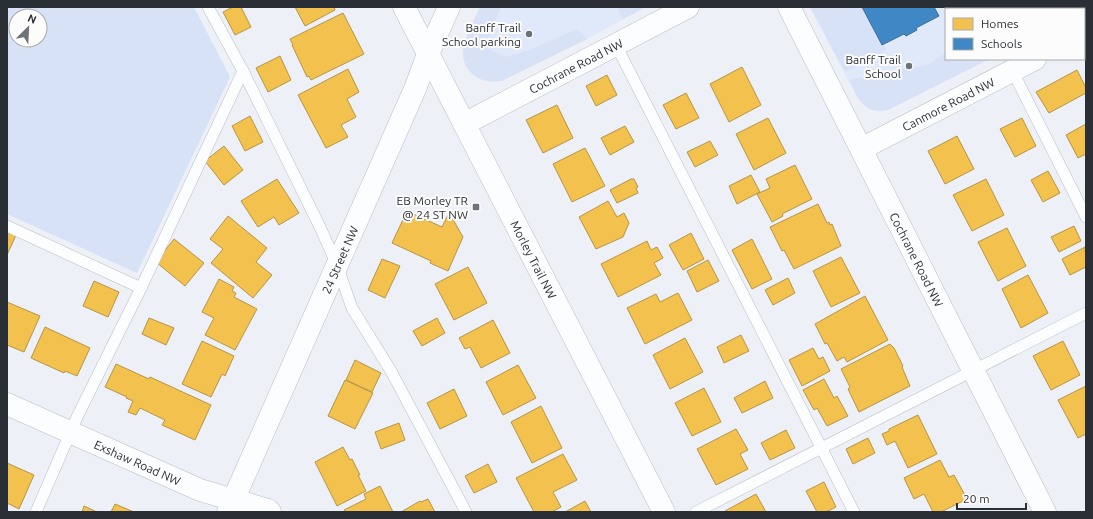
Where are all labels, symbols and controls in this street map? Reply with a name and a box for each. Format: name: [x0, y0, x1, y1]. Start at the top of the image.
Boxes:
north arrow: [8, 8, 48, 48]
legend: [945, 8, 1085, 60]
text: N: [26, 12, 38, 26]
text: Homes: [981, 17, 1019, 30]
place label: Banff Trail School parking: [442, 21, 521, 48]
marker: Banff Trail School parking: [524, 29, 534, 39]
street label: Cochrane Road NW: [527, 36, 625, 95]
text: Schools: [981, 37, 1022, 50]
place label: Banff Trail School: [845, 53, 901, 80]
marker: Banff Trail School: [904, 61, 914, 71]
street label: Canmore Road NW: [900, 75, 996, 133]
place label: EB Morley TR @ 24 ST NW: [396, 194, 469, 221]
marker: EB Morley TR @ 24 ST NW: [471, 202, 481, 212]
street label: Cochrane Road NW: [888, 210, 946, 309]
street label: Morley Trail NW: [509, 218, 559, 301]
street label: 24 Street NW: [319, 224, 360, 295]
street label: Exshaw Road NW: [92, 437, 183, 487]
scale bar: [957, 485, 1026, 511]
text: 20 m: [963, 492, 990, 505]

